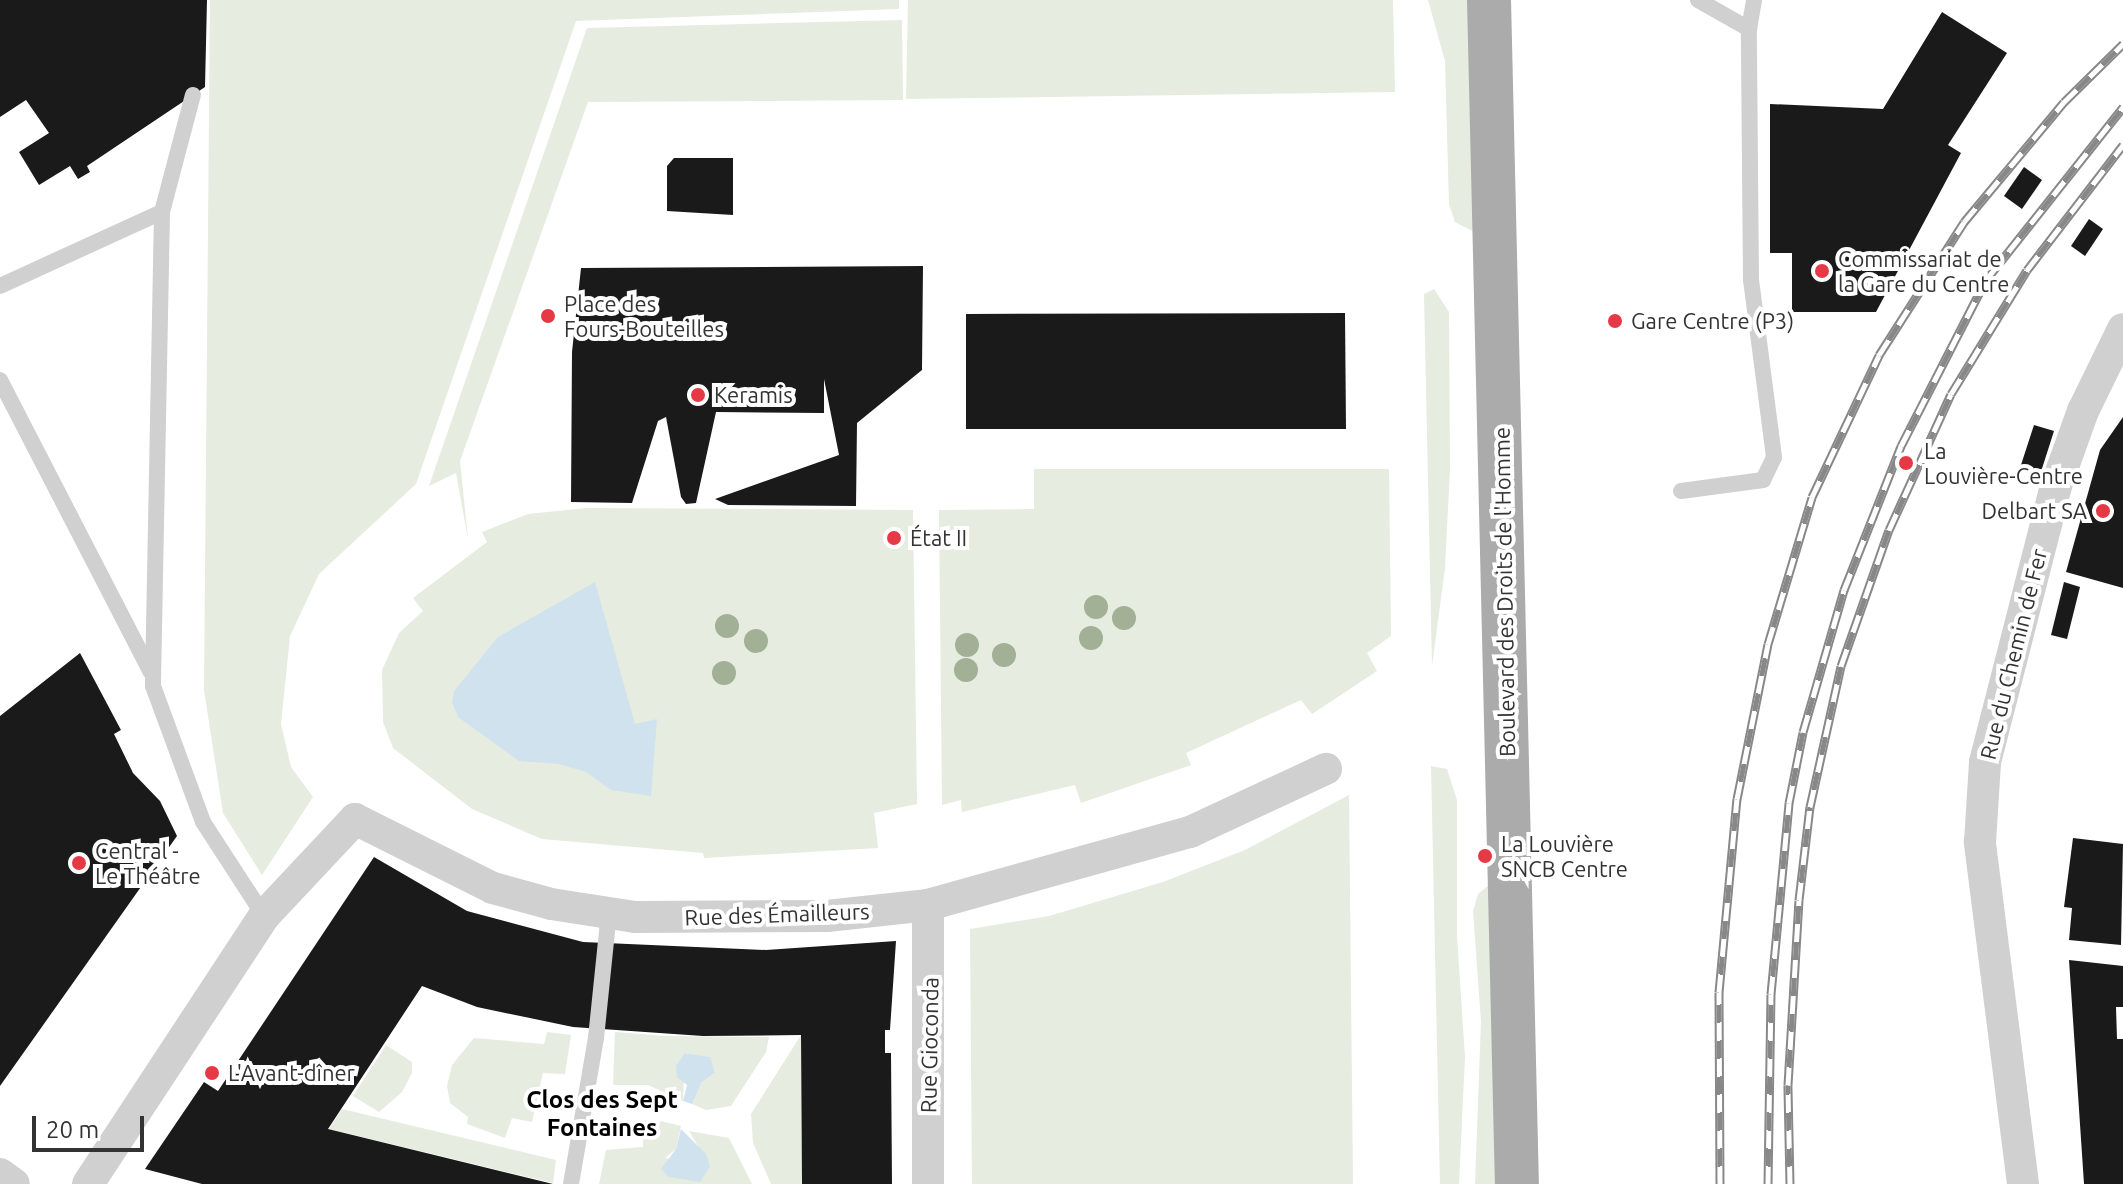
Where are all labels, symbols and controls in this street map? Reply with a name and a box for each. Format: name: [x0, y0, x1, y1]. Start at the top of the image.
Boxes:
place label: Commissariat de la Gare du Centre: [1838, 245, 2009, 296]
marker: Commissariat de la Gare du Centre: [1813, 262, 1831, 280]
place label: Place des Fours-Bouteilles: [564, 290, 724, 342]
marker: Place des Fours-Bouteilles: [539, 307, 557, 325]
place label: Gare Centre (P3): [1631, 308, 1794, 334]
marker: Gare Centre (P3): [1606, 312, 1624, 330]
place label: Keramis: [714, 382, 793, 408]
marker: Keramis: [689, 386, 707, 404]
street label: Boulevard des Droits de l'Homme: [1488, 427, 1520, 757]
place label: La Louvière-Centre: [1924, 437, 2083, 488]
marker: La Louvière-Centre: [1895, 452, 1917, 474]
place label: Delbart SA: [1982, 498, 2087, 524]
marker: Delbart SA: [2094, 502, 2112, 520]
place label: État II: [910, 525, 967, 551]
marker: État II: [885, 529, 903, 547]
street label: Rue du Chemin de Fer: [1974, 546, 2052, 762]
place label: La Louvière SNCB Centre: [1501, 830, 1628, 882]
place label: Central - Le Théâtre: [95, 837, 201, 888]
marker: La Louvière SNCB Centre: [1476, 847, 1494, 865]
marker: Central - Le Théâtre: [70, 854, 88, 872]
street label: Rue des Émailleurs: [684, 898, 870, 930]
street label: Rue Gioconda: [915, 977, 943, 1113]
place label: L'Avant-dîner: [228, 1060, 355, 1086]
marker: L'Avant-dîner: [203, 1064, 221, 1082]
district label: Clos des Sept Fontaines: [526, 1086, 678, 1142]
scale bar: [36, 1100, 148, 1150]
text: 20 m: [46, 1116, 99, 1143]

